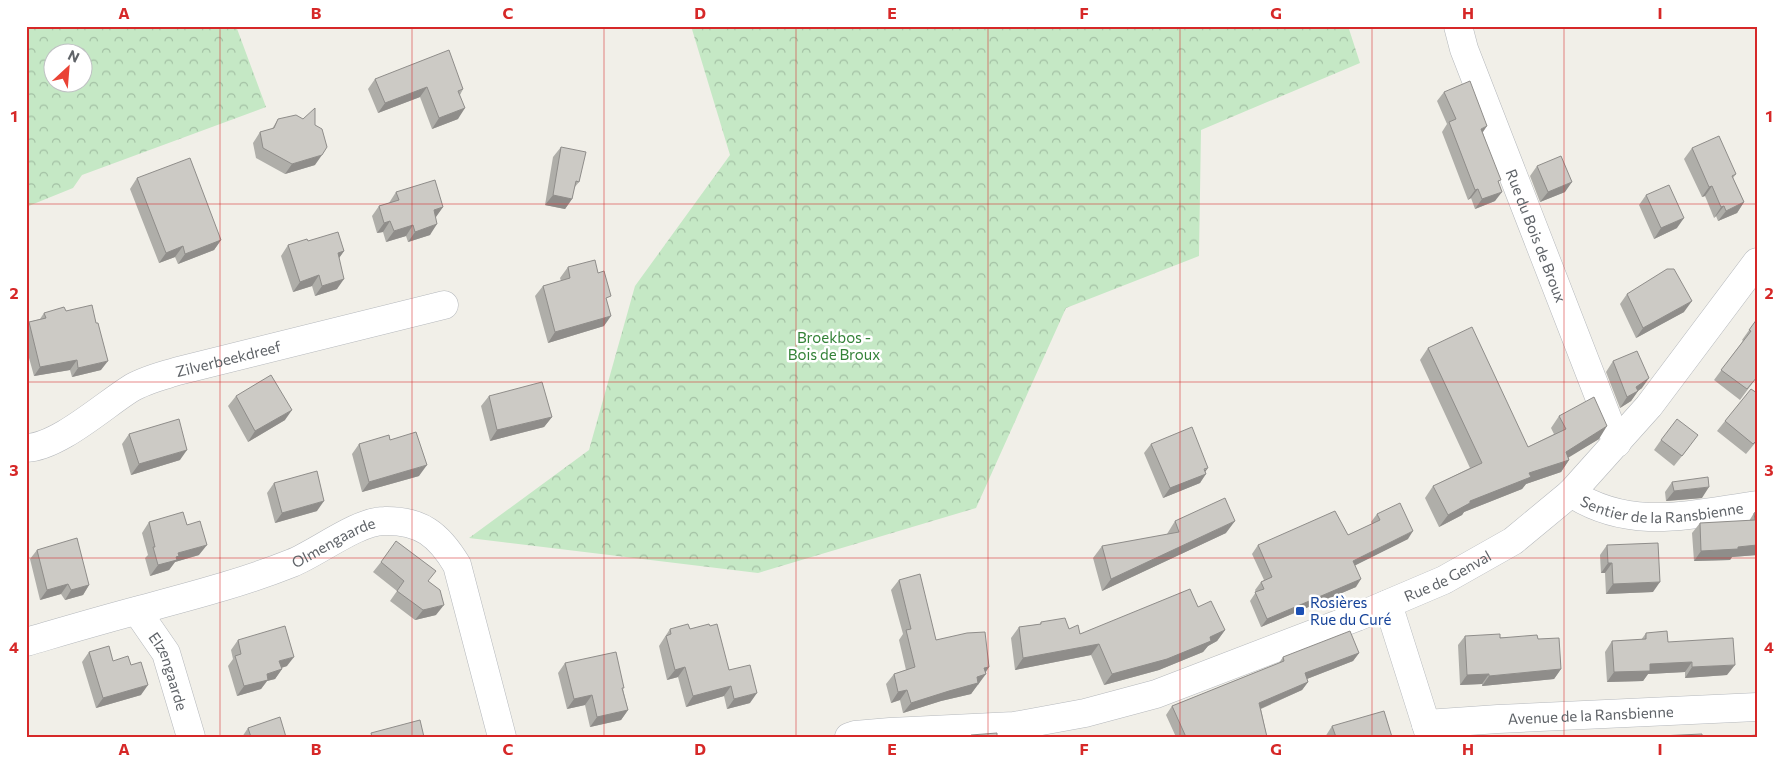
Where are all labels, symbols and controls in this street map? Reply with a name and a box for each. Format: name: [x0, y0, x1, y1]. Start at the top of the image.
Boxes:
text: A: [118, 3, 130, 22]
text: B: [311, 3, 322, 22]
text: C: [503, 3, 514, 22]
text: D: [694, 3, 706, 22]
text: E: [887, 3, 897, 22]
text: F: [1079, 3, 1089, 22]
text: G: [1270, 3, 1282, 22]
text: H: [1462, 3, 1474, 22]
text: I: [1657, 3, 1663, 22]
north arrow: [42, 42, 92, 92]
text: N: [65, 46, 82, 66]
text: 1: [10, 106, 18, 125]
text: 1: [1765, 106, 1773, 125]
street label: Rue du Bois de Broux: [1502, 166, 1570, 305]
text: 2: [9, 283, 19, 302]
text: 2: [1764, 283, 1774, 302]
park label: Broekbos - Bois de Broux: [788, 328, 880, 363]
street label: Zilverbeekdreef: [174, 337, 283, 380]
text: 3: [9, 460, 19, 479]
text: 3: [1764, 460, 1774, 479]
street label: Sentier de la Ransbienne: [1578, 491, 1745, 526]
street label: Olmengaarde: [288, 513, 377, 571]
street label: Rue de Genval: [1401, 546, 1494, 605]
place label: Rosières Rue du Curé: [1310, 593, 1391, 628]
marker: Rosières Rue du Curé: [1294, 605, 1306, 617]
street label: Elzengaarde: [145, 629, 192, 713]
text: 4: [9, 637, 19, 656]
text: 4: [1764, 637, 1774, 656]
street label: Avenue de la Ransbienne: [1507, 702, 1674, 728]
text: A: [118, 739, 130, 758]
text: B: [311, 739, 322, 758]
text: C: [503, 739, 514, 758]
text: D: [694, 739, 706, 758]
text: E: [887, 739, 897, 758]
text: F: [1079, 739, 1089, 758]
text: G: [1270, 739, 1282, 758]
text: H: [1462, 739, 1474, 758]
text: I: [1657, 739, 1663, 758]

